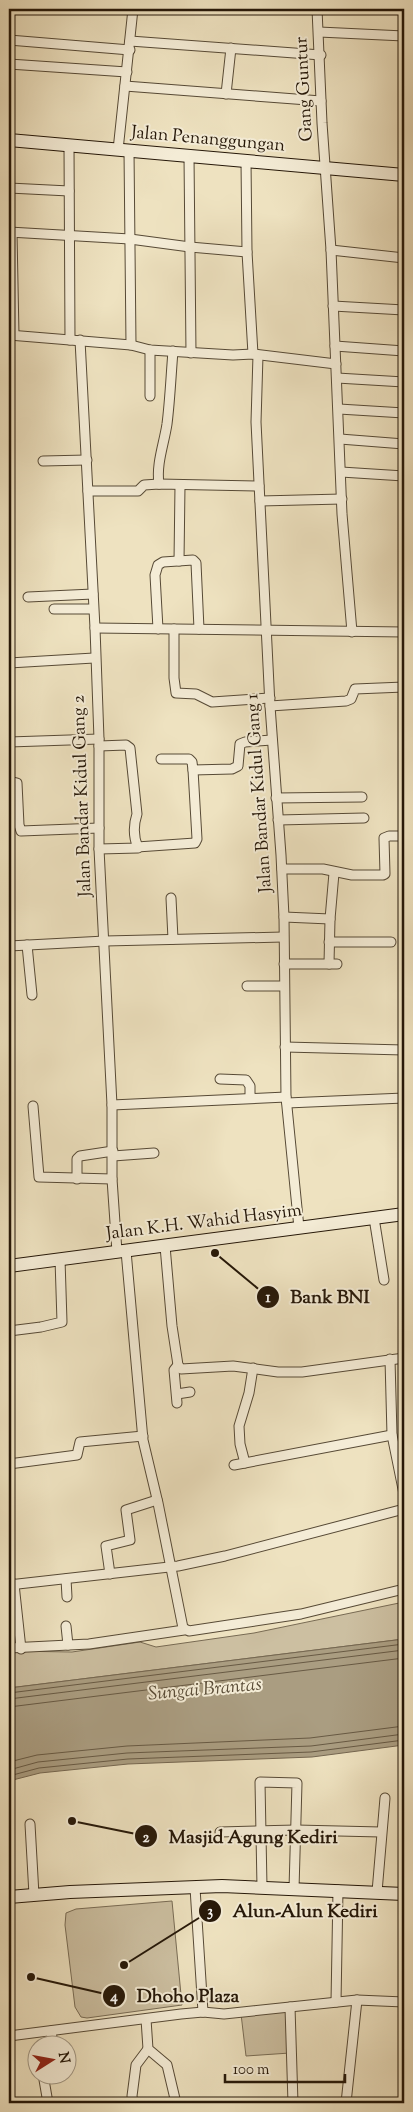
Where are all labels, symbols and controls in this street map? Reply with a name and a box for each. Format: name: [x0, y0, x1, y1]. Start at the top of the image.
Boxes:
street label: Gang Guntur: [289, 36, 321, 142]
street label: Jalan Penanggungan: [129, 120, 286, 160]
street label: Jalan Bandar Kidul Gang 1: [240, 692, 280, 895]
street label: Jalan Bandar Kidul Gang 2: [66, 694, 100, 898]
street label: Jalan K.H. Wahid Hasyim: [104, 1198, 303, 1248]
callout: Bank BNI: [255, 1280, 380, 1314]
text: Bank BNI: [290, 1285, 370, 1312]
text: 1: [265, 1288, 271, 1309]
water label: Sungai Brantas: [147, 1672, 263, 1708]
callout: Masjid Agung Kediri: [133, 1819, 347, 1853]
text: Masjid Agung Kediri: [168, 1825, 338, 1852]
text: 2: [142, 1828, 150, 1849]
callout: Alun-Alun Kediri: [197, 1894, 387, 1928]
text: Alun-Alun Kediri: [232, 1899, 378, 1926]
text: 3: [207, 1902, 213, 1923]
callout: Dhoho Plaza: [101, 1979, 249, 2013]
text: Dhoho Plaza: [137, 1984, 239, 2011]
text: 4: [109, 1987, 118, 2008]
north arrow: [28, 2034, 78, 2084]
text: N: [52, 2051, 74, 2065]
scale bar: [225, 2052, 346, 2084]
text: 100 m: [233, 2060, 270, 2081]

